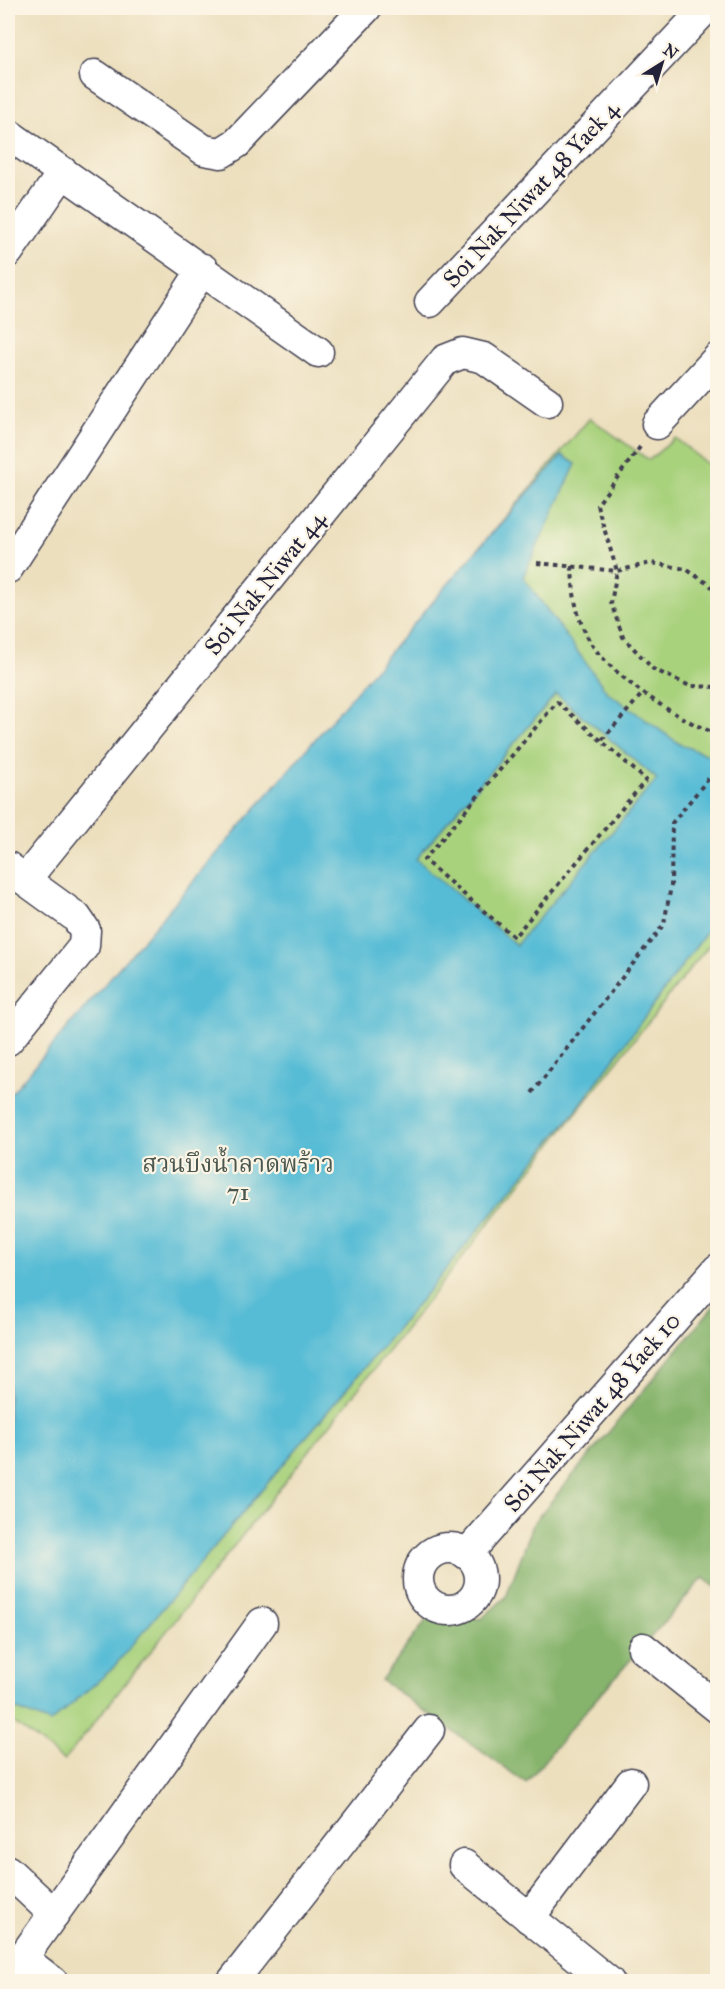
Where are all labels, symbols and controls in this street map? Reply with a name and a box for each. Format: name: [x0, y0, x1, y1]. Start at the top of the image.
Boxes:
north arrow: [632, 33, 692, 93]
text: N: [660, 40, 682, 63]
street label: Soi Nak Niwat 48 Yaek 4: [437, 94, 626, 294]
street label: Soi Nak Niwat 44: [198, 504, 333, 661]
park label: สวนบึงน้ำลาดพร้าว 71: [142, 1146, 334, 1207]
street label: Soi Nak Niwat 48 Yaek 10: [497, 1306, 687, 1518]

